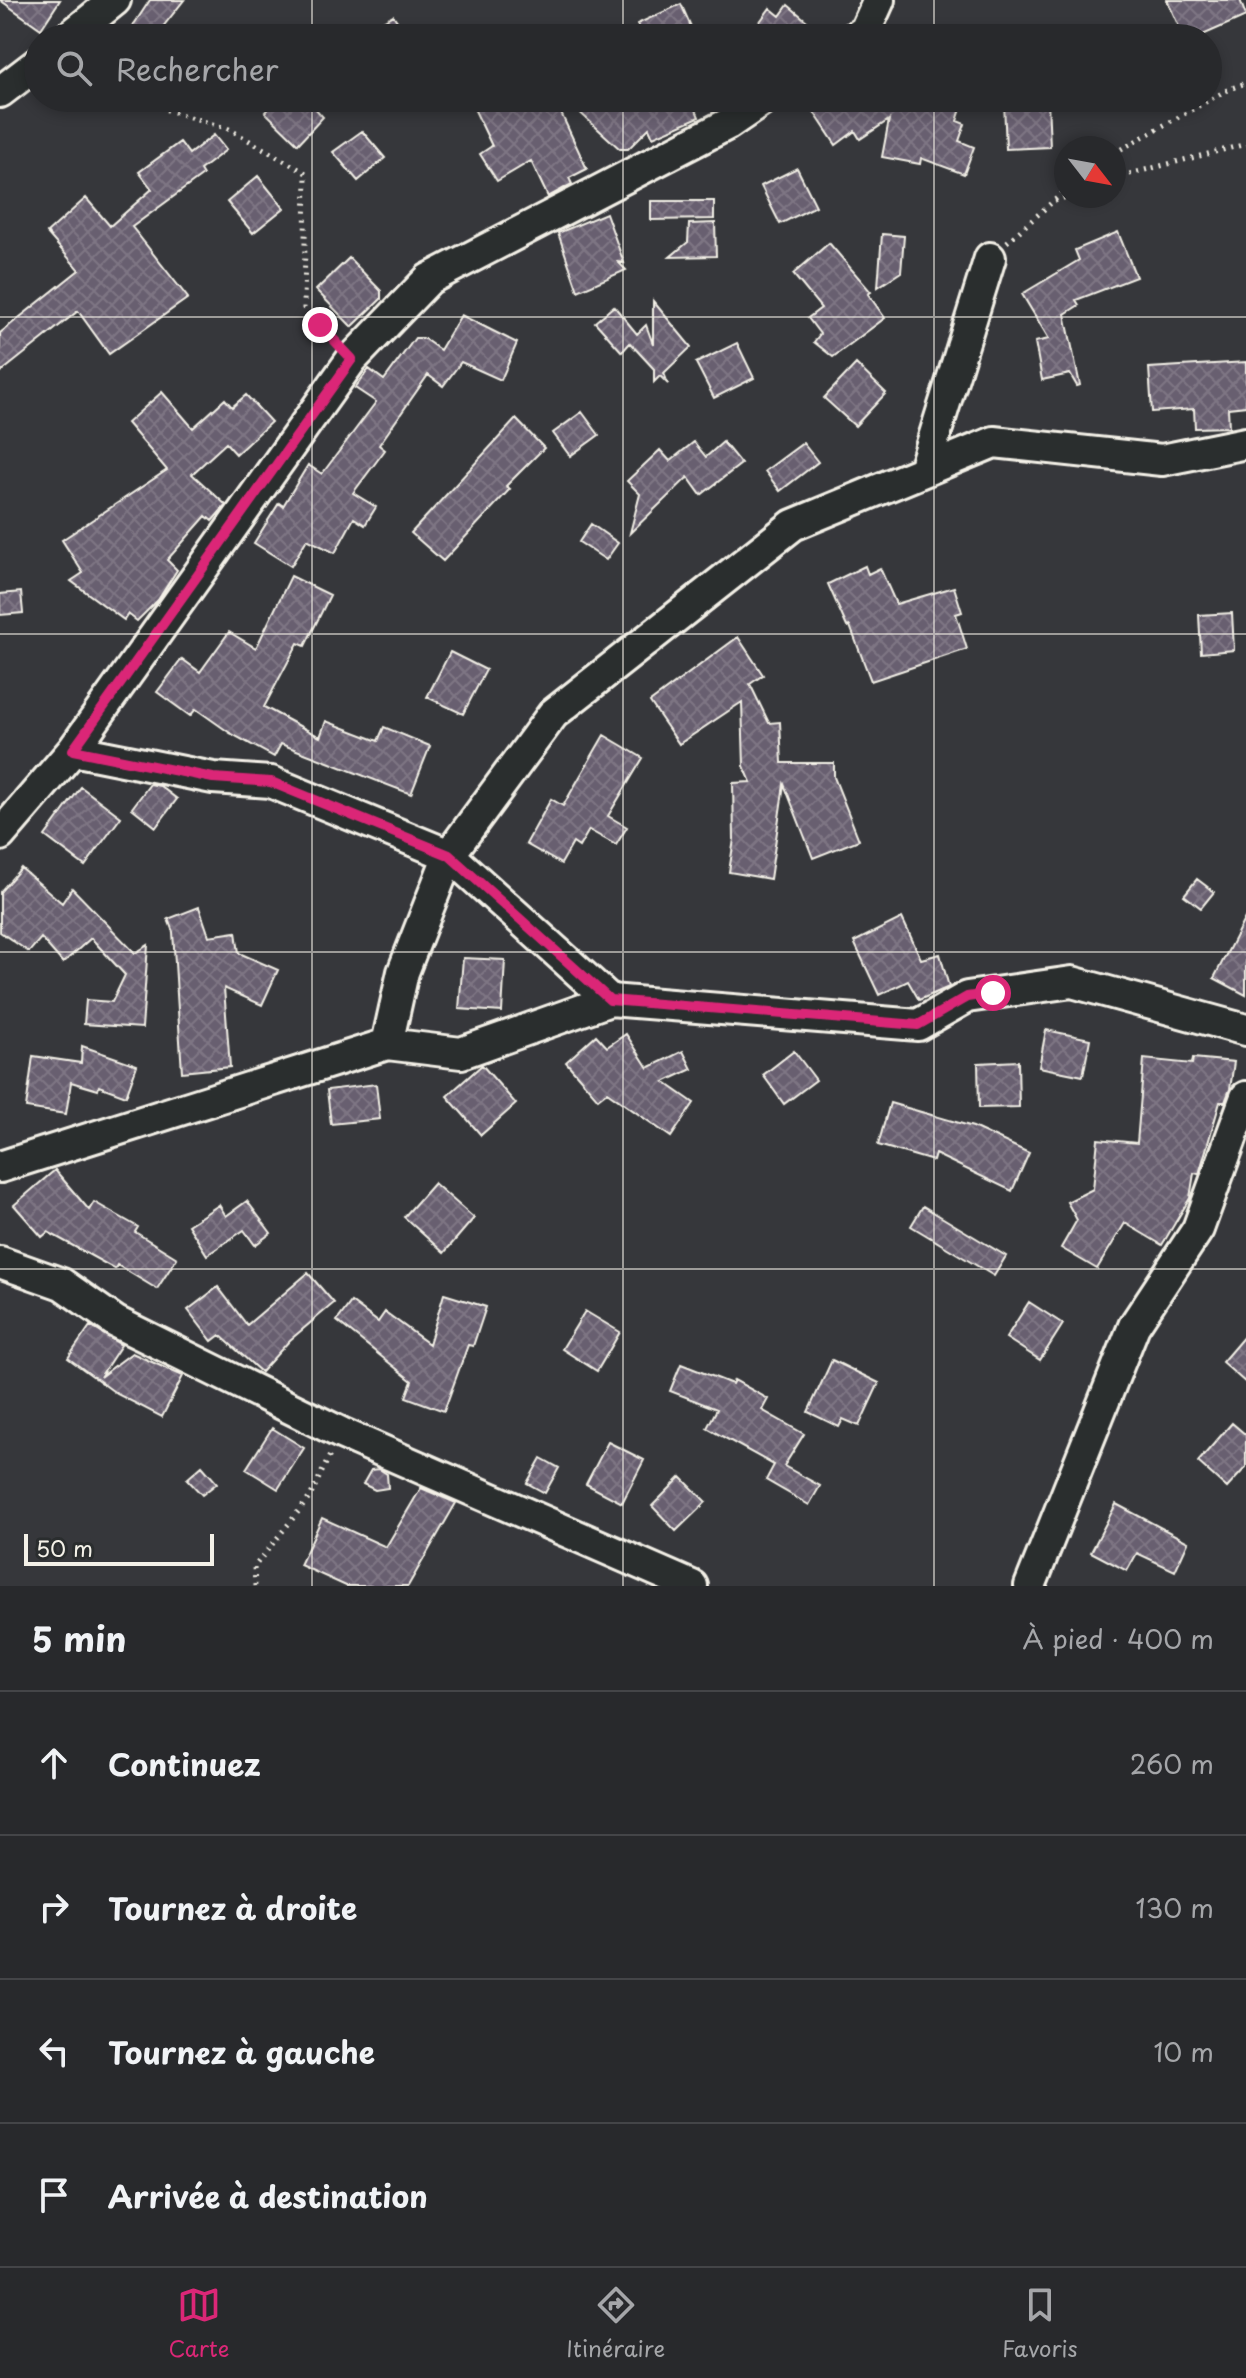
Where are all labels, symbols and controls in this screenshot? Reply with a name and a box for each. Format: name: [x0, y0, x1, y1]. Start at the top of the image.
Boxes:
search box: [24, 24, 1222, 112]
icon: search: [52, 46, 96, 90]
text: Rechercher: [116, 46, 279, 91]
north arrow: [1054, 136, 1126, 208]
route end: [302, 307, 338, 343]
route start: [975, 975, 1011, 1011]
scale bar: [24, 1530, 214, 1566]
text: 50 m: [36, 1531, 93, 1564]
text: 5 min: [32, 1612, 126, 1664]
text: À pied · 400 m: [1022, 1619, 1214, 1658]
icon: ahead: [32, 1741, 76, 1785]
text: Continuez: [108, 1741, 261, 1786]
text: 260 m: [1130, 1744, 1214, 1783]
icon: right: [32, 1885, 76, 1929]
text: Tournez à droite: [108, 1885, 357, 1930]
text: 130 m: [1135, 1888, 1214, 1927]
icon: left: [32, 2029, 76, 2073]
text: Tournez à gauche: [108, 2029, 375, 2074]
text: 10 m: [1153, 2032, 1214, 2071]
icon: arrive: [32, 2173, 76, 2217]
text: Arrivée à destination: [108, 2173, 428, 2218]
tab: Carte: [168, 2283, 229, 2364]
tab: Itinéraire: [566, 2283, 665, 2364]
tab: Favoris: [1002, 2283, 1078, 2364]

